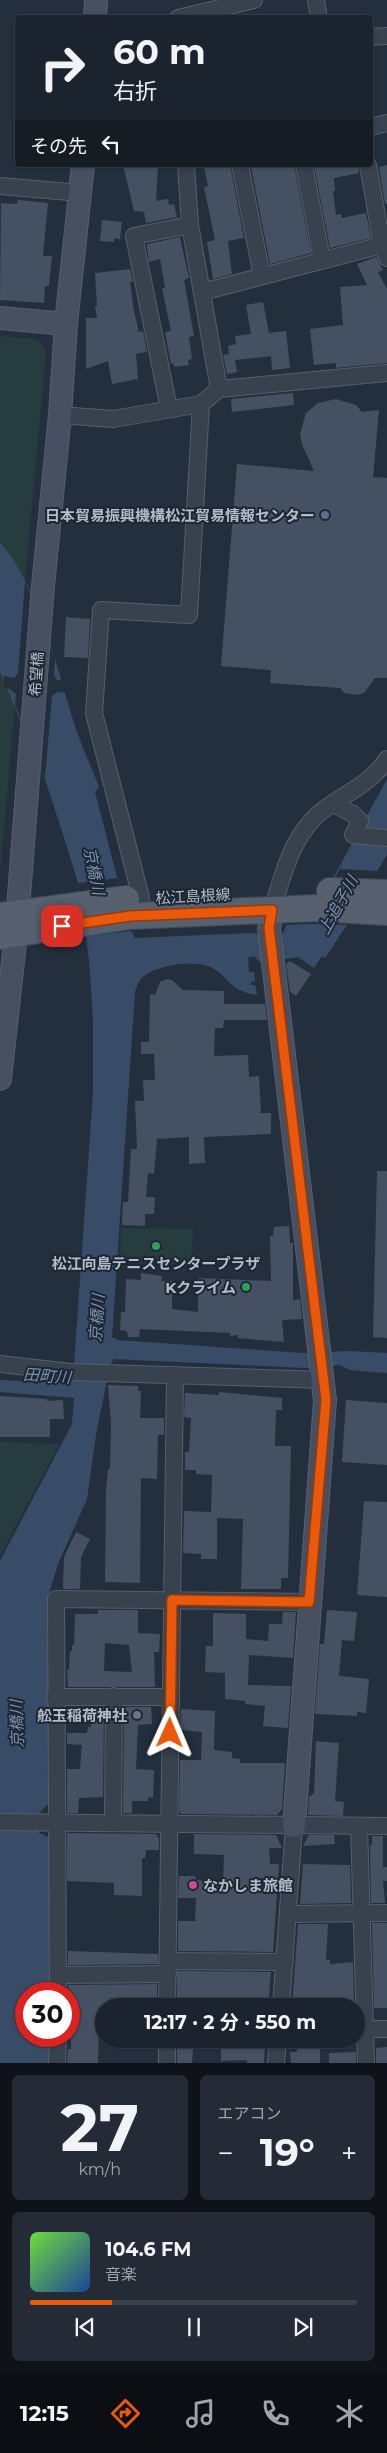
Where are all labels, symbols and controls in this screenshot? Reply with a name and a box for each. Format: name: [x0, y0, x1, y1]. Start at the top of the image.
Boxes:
text: 60 m: [113, 30, 206, 73]
icon: right: [30, 35, 95, 100]
text: 右折: [113, 78, 157, 105]
icon: left: [97, 130, 125, 158]
text: その先: [30, 135, 87, 158]
place label: 日本貿易振興機構松江貿易情報センター: [45, 506, 315, 525]
marker: 日本貿易振興機構松江貿易情報センター: [319, 509, 331, 521]
street label: 希望橋: [25, 651, 47, 697]
water label: 京橋川: [80, 846, 108, 898]
water label: 上追子川: [314, 871, 363, 938]
street label: 松江島根線: [155, 885, 231, 907]
pin: [41, 905, 83, 947]
icon: arrive: [48, 912, 76, 940]
marker: 松江向島テニスセンタープラザ: [150, 1240, 162, 1252]
place label: 松江向島テニスセンタープラザ: [51, 1254, 261, 1273]
place label: Kクライム: [165, 1278, 236, 1297]
marker: Kクライム: [240, 1281, 252, 1293]
water label: 京橋川: [86, 1291, 108, 1343]
water label: 田町川: [22, 1365, 74, 1387]
water label: 京橋川: [7, 1698, 27, 1748]
place label: 舩玉稲荷神社: [37, 1706, 127, 1725]
position arrow: [143, 1706, 195, 1758]
marker: 舩玉稲荷神社: [131, 1709, 143, 1721]
place label: なかしま旅館: [203, 1876, 293, 1895]
marker: なかしま旅館: [187, 1879, 199, 1891]
speed limit sign: 30: [15, 1982, 80, 2047]
text: 12:17 · 2 分 · 550 m: [144, 2011, 316, 2034]
text: 27: [60, 2088, 139, 2167]
text: エアコン: [218, 2104, 282, 2123]
text: 19°: [260, 2129, 315, 2176]
text: −: [218, 2136, 234, 2170]
text: +: [341, 2136, 357, 2170]
text: km/h: [78, 2160, 121, 2179]
text: 104.6 FM: [105, 2238, 191, 2261]
text: 音楽: [105, 2265, 137, 2284]
icon: previous: [71, 2313, 99, 2341]
icon: pause: [180, 2313, 208, 2341]
icon: next: [289, 2313, 317, 2341]
icon: directions: [108, 2396, 143, 2431]
icon: music: [183, 2396, 218, 2431]
icon: phone: [258, 2396, 293, 2431]
icon: climate: [332, 2396, 367, 2431]
text: 12:15: [20, 2400, 69, 2427]

